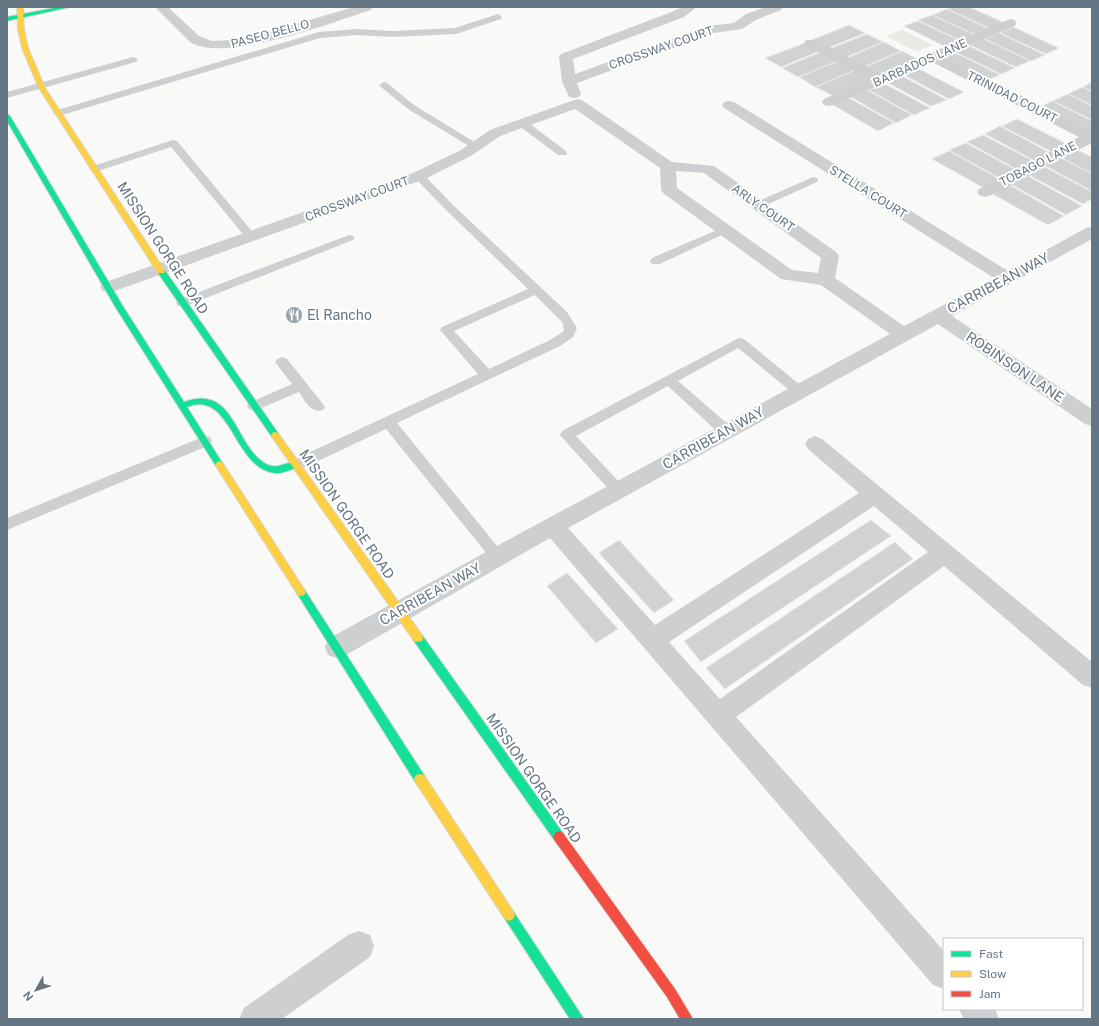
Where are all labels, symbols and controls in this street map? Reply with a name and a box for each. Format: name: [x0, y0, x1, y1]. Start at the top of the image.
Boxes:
street label: PASEO BELLO: [229, 17, 311, 51]
street label: CROSSWAY COURT: [607, 24, 715, 72]
street label: BARBADOS LANE: [871, 36, 969, 90]
street label: TRINIDAD COURT: [965, 68, 1059, 126]
street label: TOBAGO LANE: [997, 139, 1079, 189]
street label: STELLA COURT: [827, 163, 909, 221]
street label: CROSSWAY COURT: [303, 174, 411, 224]
street label: MISSION GORGE ROAD: [114, 179, 212, 317]
street label: ARLY COURT: [729, 181, 797, 235]
street label: CARRIBEAN WAY: [944, 249, 1052, 317]
restaurant icon: El Rancho: [284, 305, 304, 325]
place label: El Rancho: [307, 307, 372, 323]
street label: ROBINSON LANE: [963, 328, 1067, 406]
street label: CARRIBEAN WAY: [660, 403, 767, 472]
street label: MISSION GORGE ROAD: [296, 446, 398, 582]
street label: CARRIBEAN WAY: [377, 559, 484, 628]
street label: MISSION GORGE ROAD: [483, 710, 585, 846]
legend: [943, 938, 1083, 1010]
text: Fast: [979, 947, 1004, 961]
text: Slow: [979, 967, 1007, 981]
north arrow: [16, 970, 56, 1010]
text: Jam: [979, 987, 1001, 1001]
text: N: [21, 989, 36, 1003]

